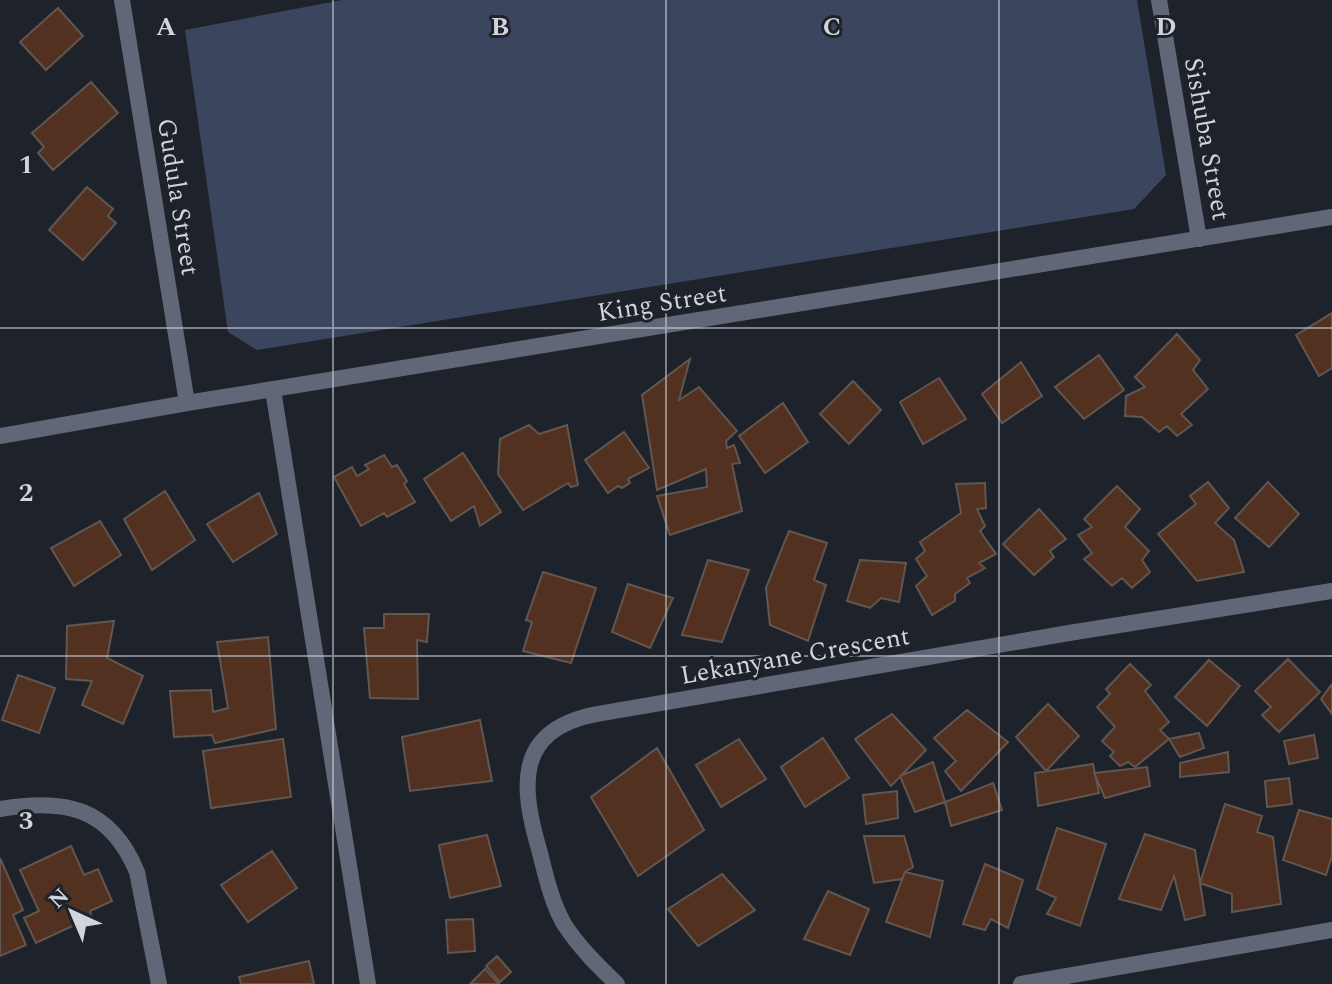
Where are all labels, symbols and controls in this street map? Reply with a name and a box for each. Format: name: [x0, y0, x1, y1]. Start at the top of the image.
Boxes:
text: A: [156, 7, 176, 47]
text: B: [491, 7, 509, 47]
text: C: [823, 7, 841, 47]
text: D: [1156, 7, 1176, 47]
street label: Sishuba Street: [1173, 54, 1241, 224]
street label: Gudula Street: [146, 115, 210, 279]
text: 1: [19, 145, 33, 185]
street label: King Street: [594, 273, 730, 333]
text: 2: [19, 473, 33, 513]
street label: Lekanyane Crescent: [677, 616, 913, 696]
text: 3: [19, 801, 33, 841]
north arrow: [32, 872, 112, 952]
text: N: [41, 881, 77, 917]

